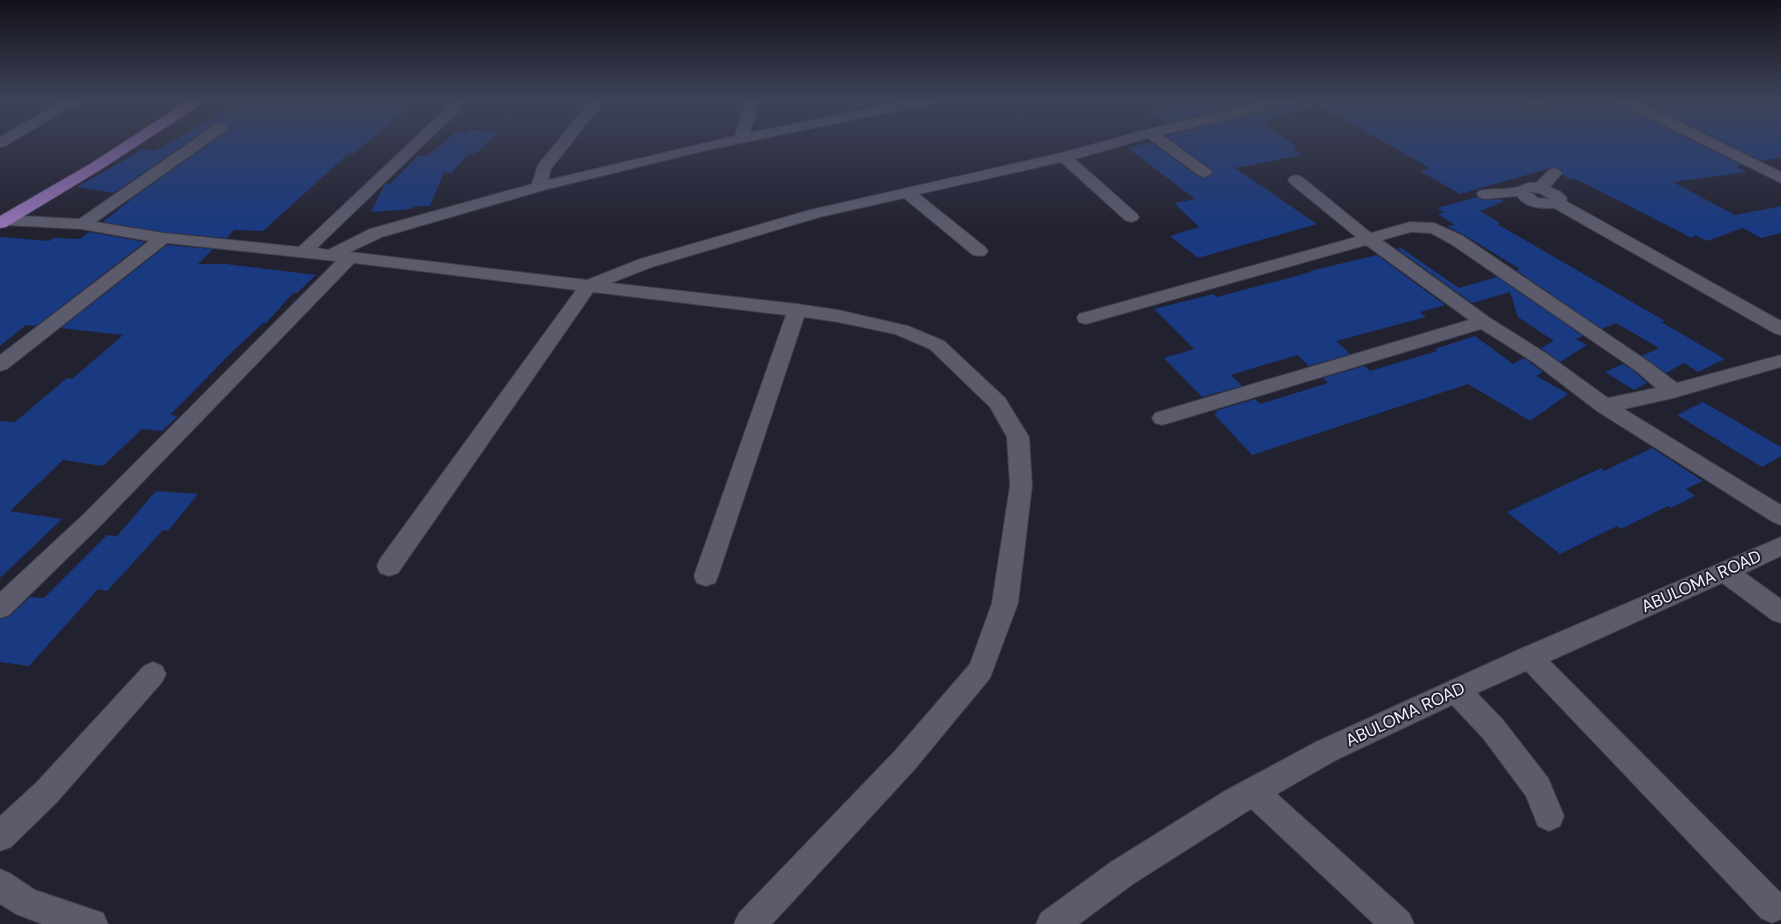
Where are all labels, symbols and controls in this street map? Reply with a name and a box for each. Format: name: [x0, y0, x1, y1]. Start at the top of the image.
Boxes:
street label: ABULOMA ROAD: [1638, 545, 1764, 617]
street label: ABULOMA ROAD: [1342, 677, 1468, 751]

